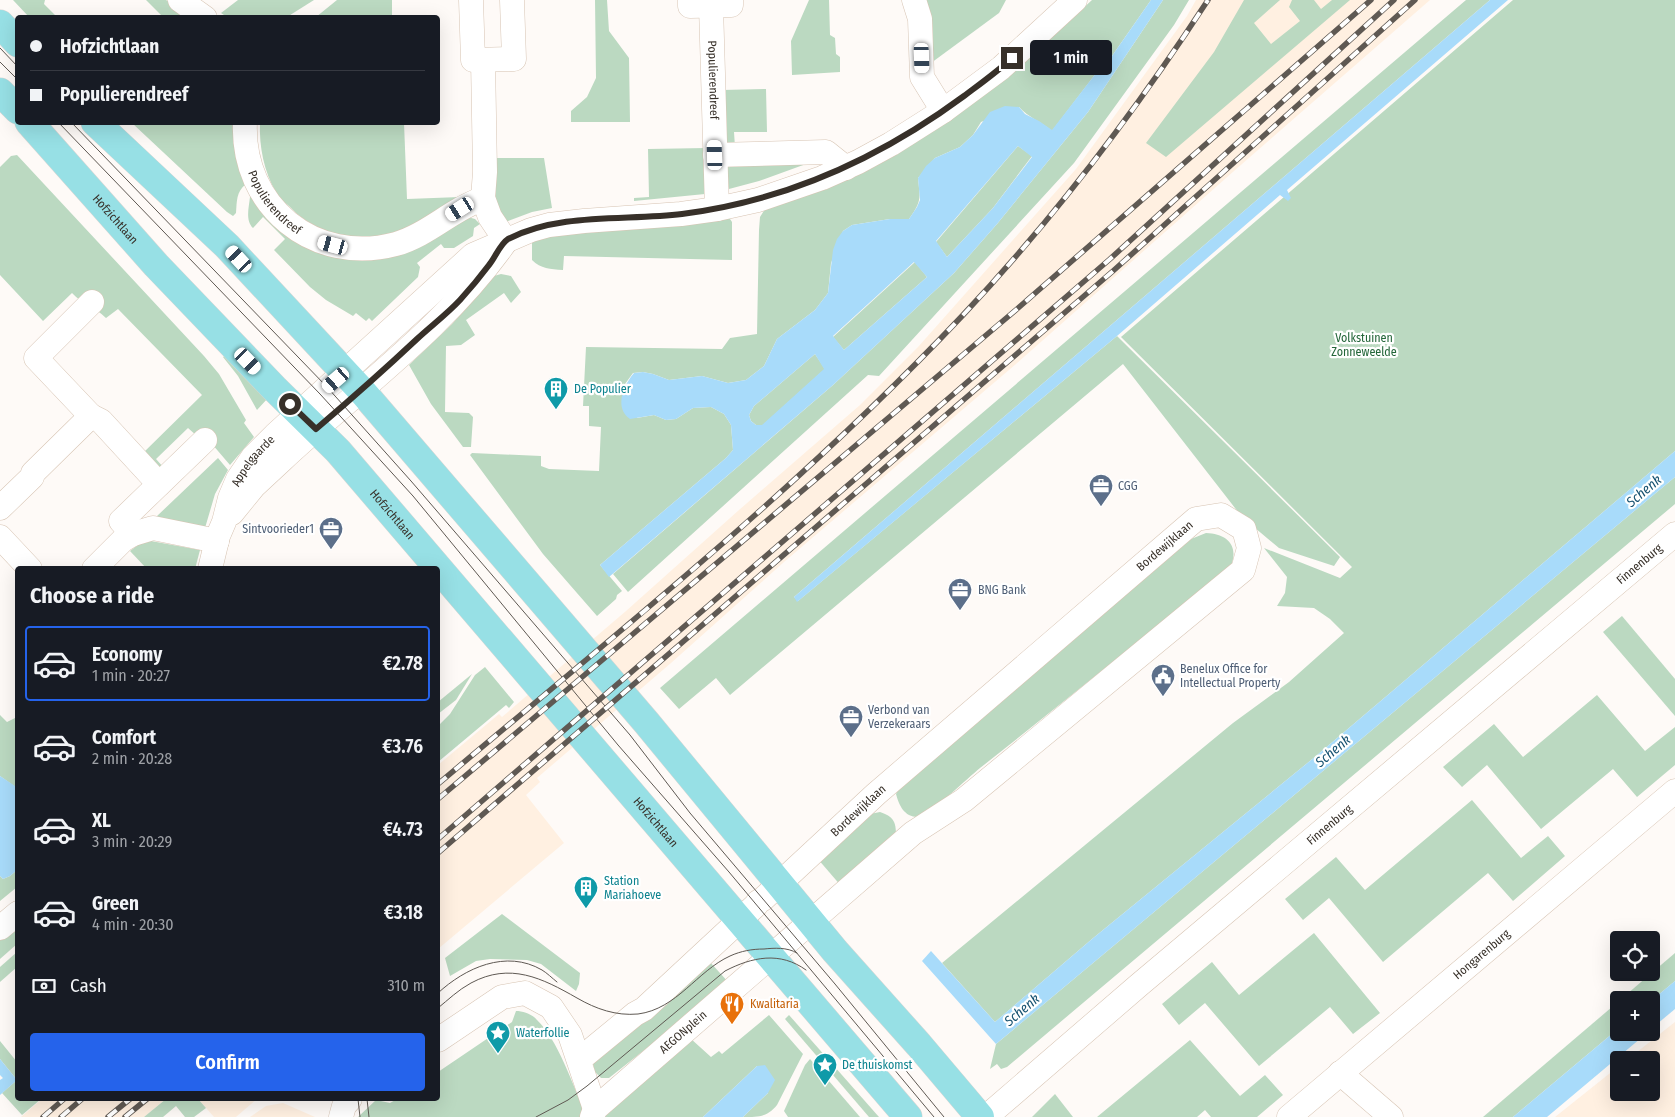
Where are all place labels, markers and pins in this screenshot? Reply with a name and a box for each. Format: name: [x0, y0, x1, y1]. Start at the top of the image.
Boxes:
building icon: De Populier: [543, 376, 569, 410]
place label: De Populier: [574, 382, 632, 396]
office icon: CGG: [1088, 473, 1114, 507]
place label: CGG: [1118, 479, 1138, 493]
office icon: Sintvoorieder1: [318, 516, 344, 550]
place label: Sintvoorieder1: [242, 522, 314, 536]
office icon: BNG Bank: [947, 577, 973, 611]
place label: BNG Bank: [978, 583, 1026, 597]
place label: Benelux Office for Intellectual Property: [1180, 662, 1281, 690]
public building icon: Benelux Office for Intellectual Property: [1150, 663, 1176, 697]
place label: Verbond van Verzekeraars: [868, 703, 930, 731]
office icon: Verbond van Verzekeraars: [838, 704, 864, 738]
place label: Station Mariahoeve: [604, 874, 661, 902]
building icon: Station Mariahoeve: [573, 875, 599, 909]
restaurant icon: Kwalitaria: [719, 991, 745, 1025]
place label: Kwalitaria: [750, 997, 799, 1011]
place icon: Waterfollie: [485, 1020, 511, 1054]
place label: Waterfollie: [516, 1026, 570, 1040]
place icon: De thuiskomst: [812, 1052, 838, 1086]
place label: De thuiskomst: [842, 1058, 913, 1072]

